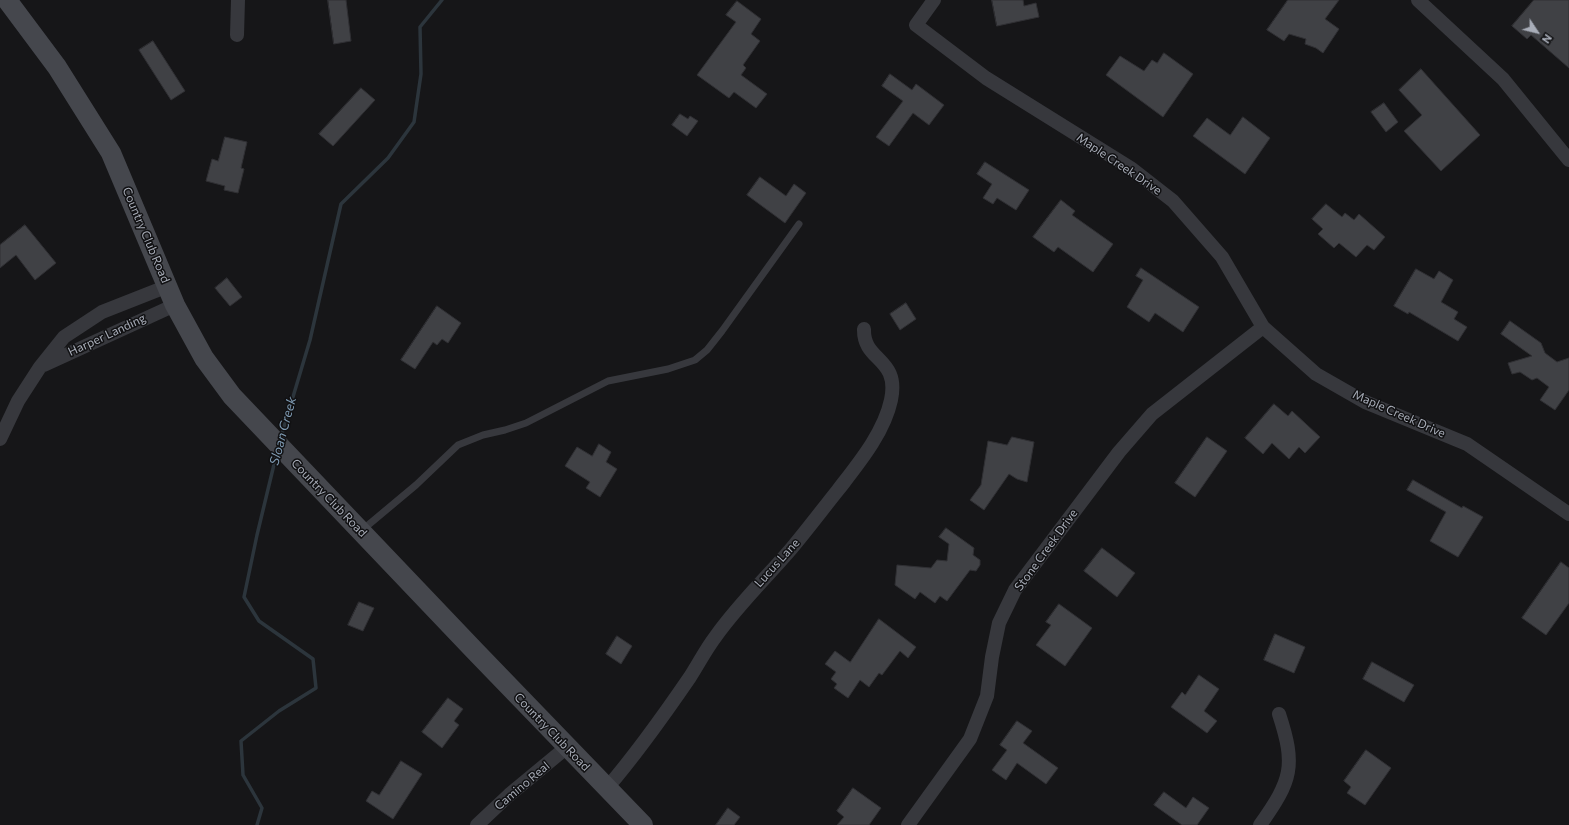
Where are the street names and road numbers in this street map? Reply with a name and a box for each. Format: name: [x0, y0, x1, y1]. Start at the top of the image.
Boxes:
street label: Maple Creek Drive: [1074, 130, 1164, 198]
street label: Country Club Road: [119, 185, 173, 285]
street label: Harper Landing: [66, 311, 148, 359]
street label: Maple Creek Drive: [1351, 387, 1447, 441]
street label: Country Club Road: [288, 456, 370, 540]
street label: Stone Creek Drive: [1011, 506, 1081, 594]
street label: Lucus Lane: [751, 536, 803, 590]
street label: Country Club Road: [511, 690, 593, 774]
street label: Camino Real: [491, 759, 553, 813]

